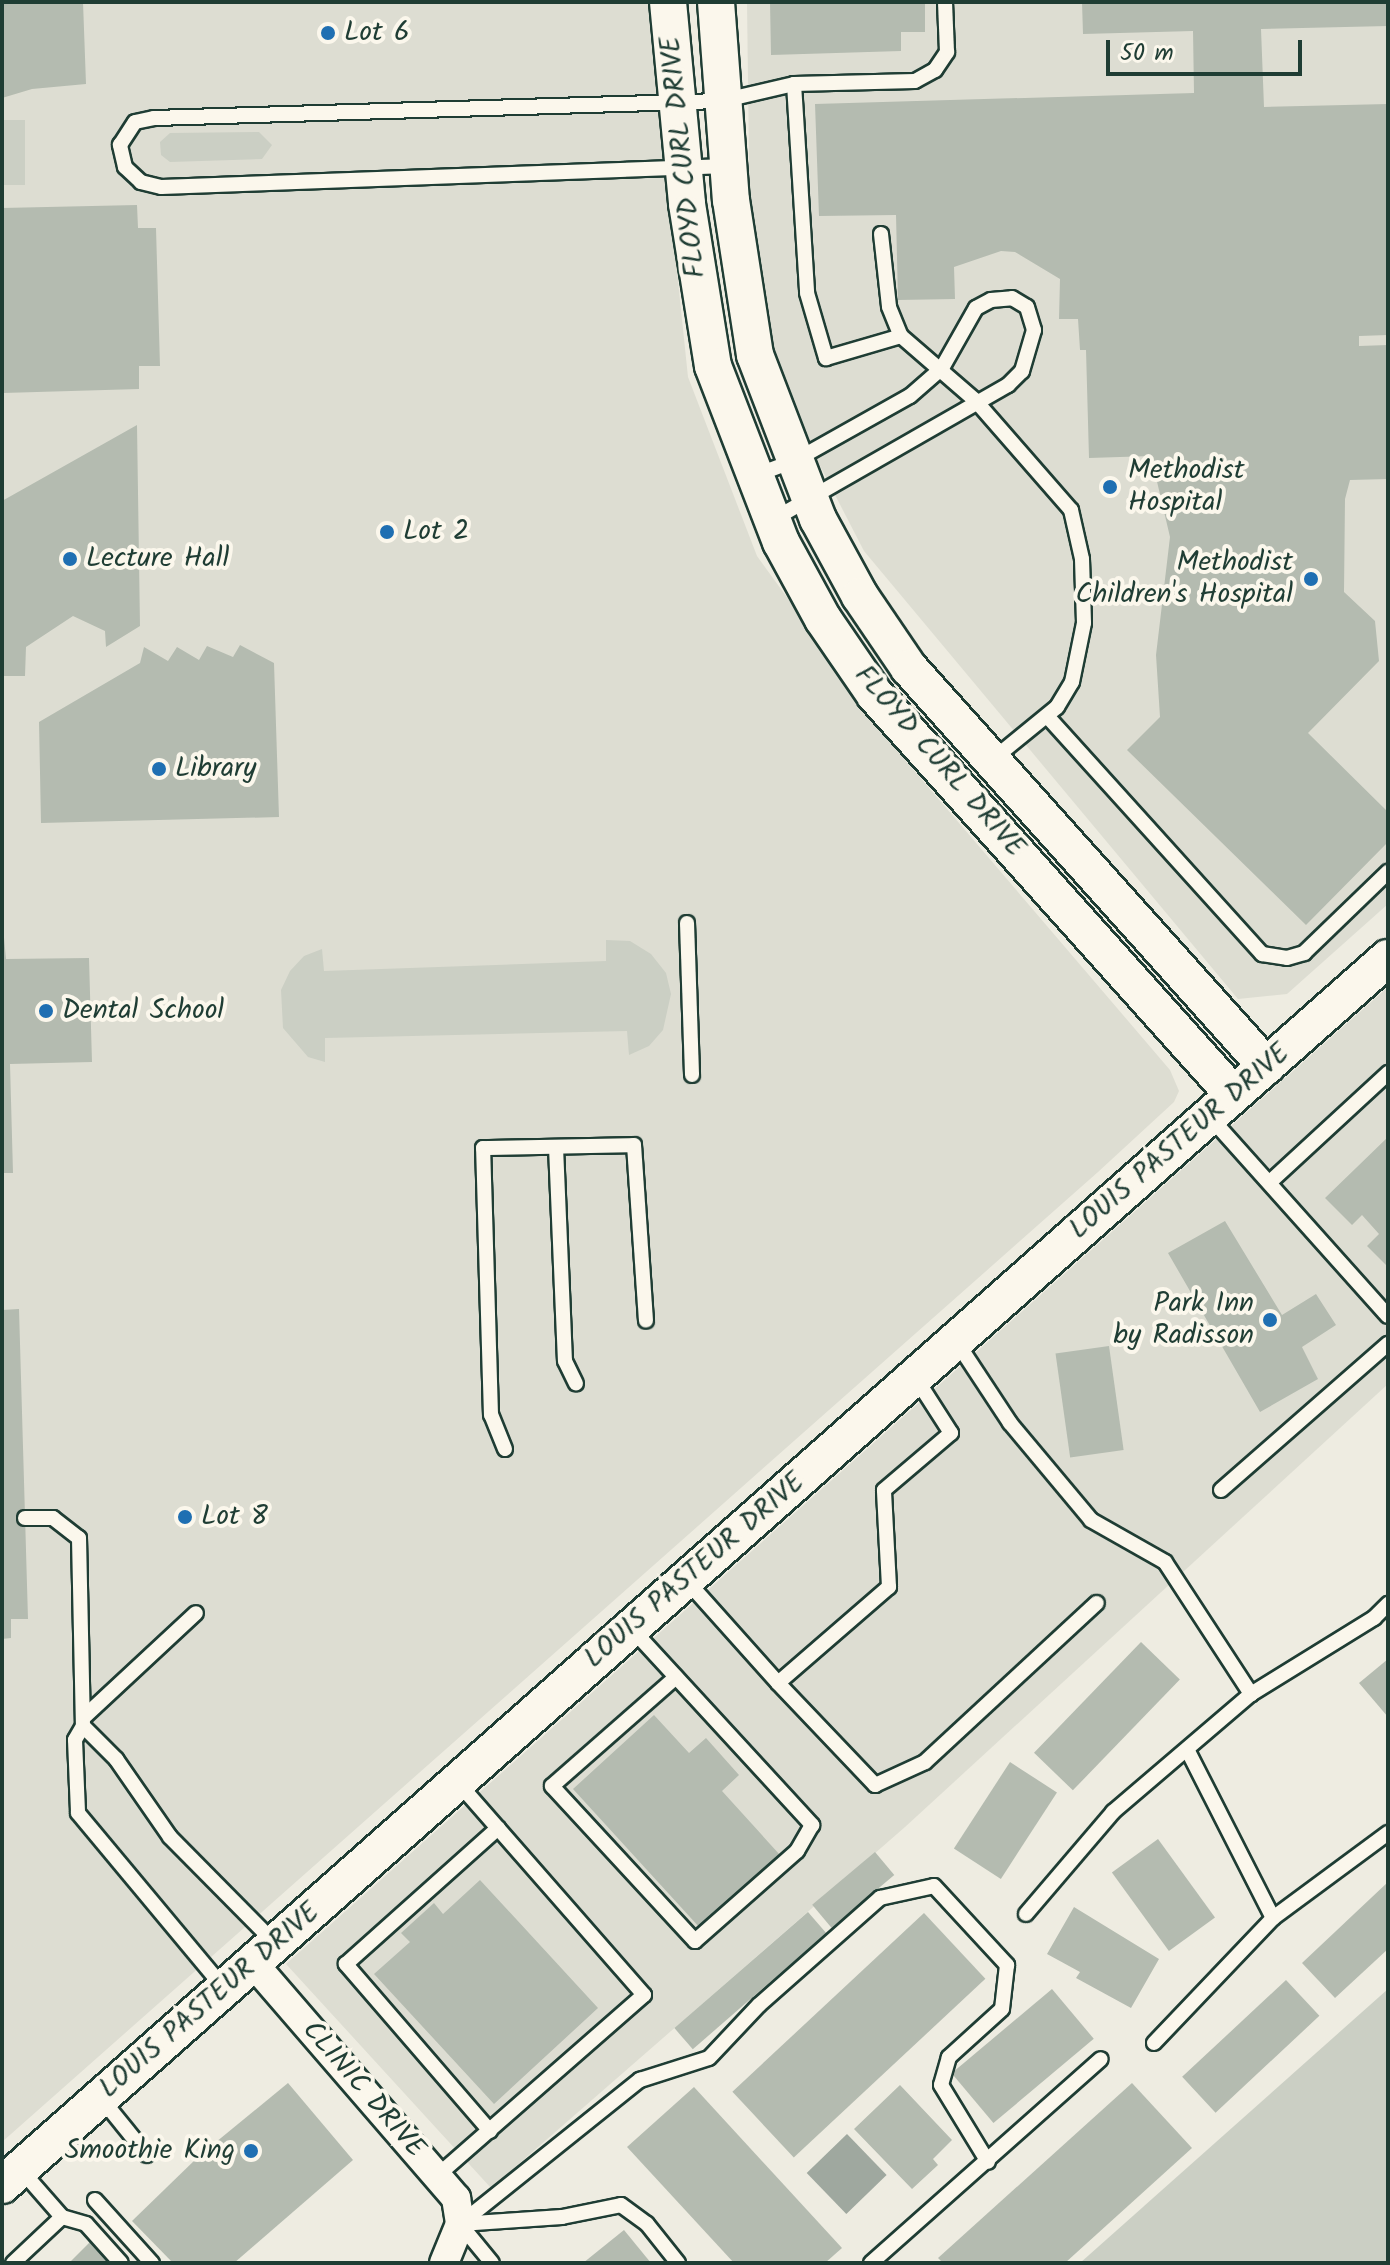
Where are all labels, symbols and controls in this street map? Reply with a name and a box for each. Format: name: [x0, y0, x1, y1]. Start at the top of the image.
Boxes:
place label: Lot 6: [344, 16, 410, 50]
marker: Lot 6: [319, 24, 337, 42]
scale bar: [1110, 24, 1306, 74]
street label: FLOYD CURL DRIVE: [655, 34, 713, 280]
text: 50 m: [1120, 34, 1174, 73]
place label: Methodist Hospital: [1128, 454, 1245, 520]
marker: Methodist Hospital: [1099, 476, 1121, 498]
place label: Lot 2: [403, 515, 469, 549]
marker: Lot 2: [378, 523, 396, 541]
place label: Lecture Hall: [86, 542, 229, 576]
place label: Methodist Children's Hospital: [1075, 546, 1293, 612]
marker: Lecture Hall: [61, 550, 79, 568]
marker: Methodist Children's Hospital: [1300, 568, 1322, 590]
street label: FLOYD CURL DRIVE: [847, 659, 1031, 865]
place label: Library: [175, 752, 256, 786]
marker: Library: [150, 760, 168, 778]
place label: Dental School: [62, 994, 224, 1028]
marker: Dental School: [37, 1002, 55, 1020]
street label: LOUIS PASTEUR DRIVE: [1063, 1037, 1297, 1247]
place label: Park Inn by Radisson: [1113, 1287, 1254, 1353]
marker: Park Inn by Radisson: [1261, 1311, 1279, 1329]
street label: LOUIS PASTEUR DRIVE: [578, 1466, 812, 1676]
place label: Lot 8: [201, 1500, 268, 1534]
marker: Lot 8: [176, 1508, 194, 1526]
street label: LOUIS PASTEUR DRIVE: [93, 1896, 327, 2106]
street label: CLINIC DRIVE: [294, 2015, 432, 2165]
place label: Smoothie King: [65, 2134, 235, 2168]
marker: Smoothie King: [242, 2142, 260, 2160]

